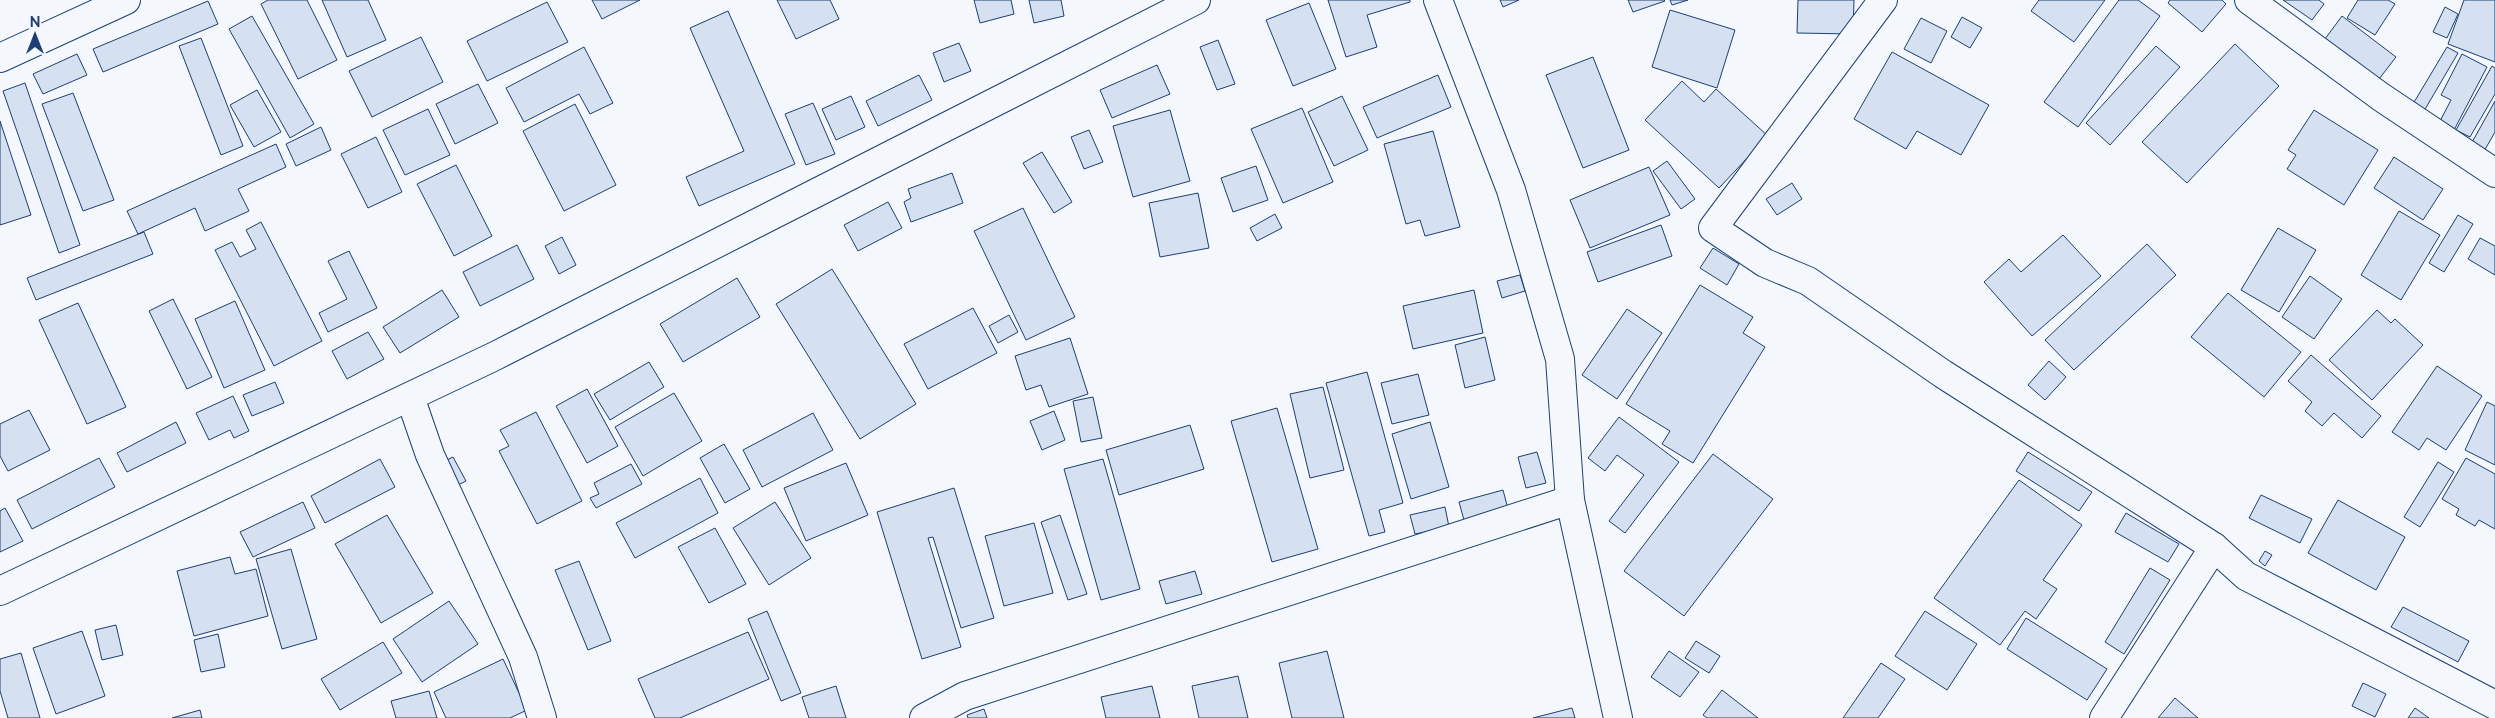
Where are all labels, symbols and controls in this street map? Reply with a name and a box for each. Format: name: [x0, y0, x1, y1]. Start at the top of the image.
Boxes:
north arrow: [10, 10, 60, 60]
text: N: [30, 14, 40, 30]

